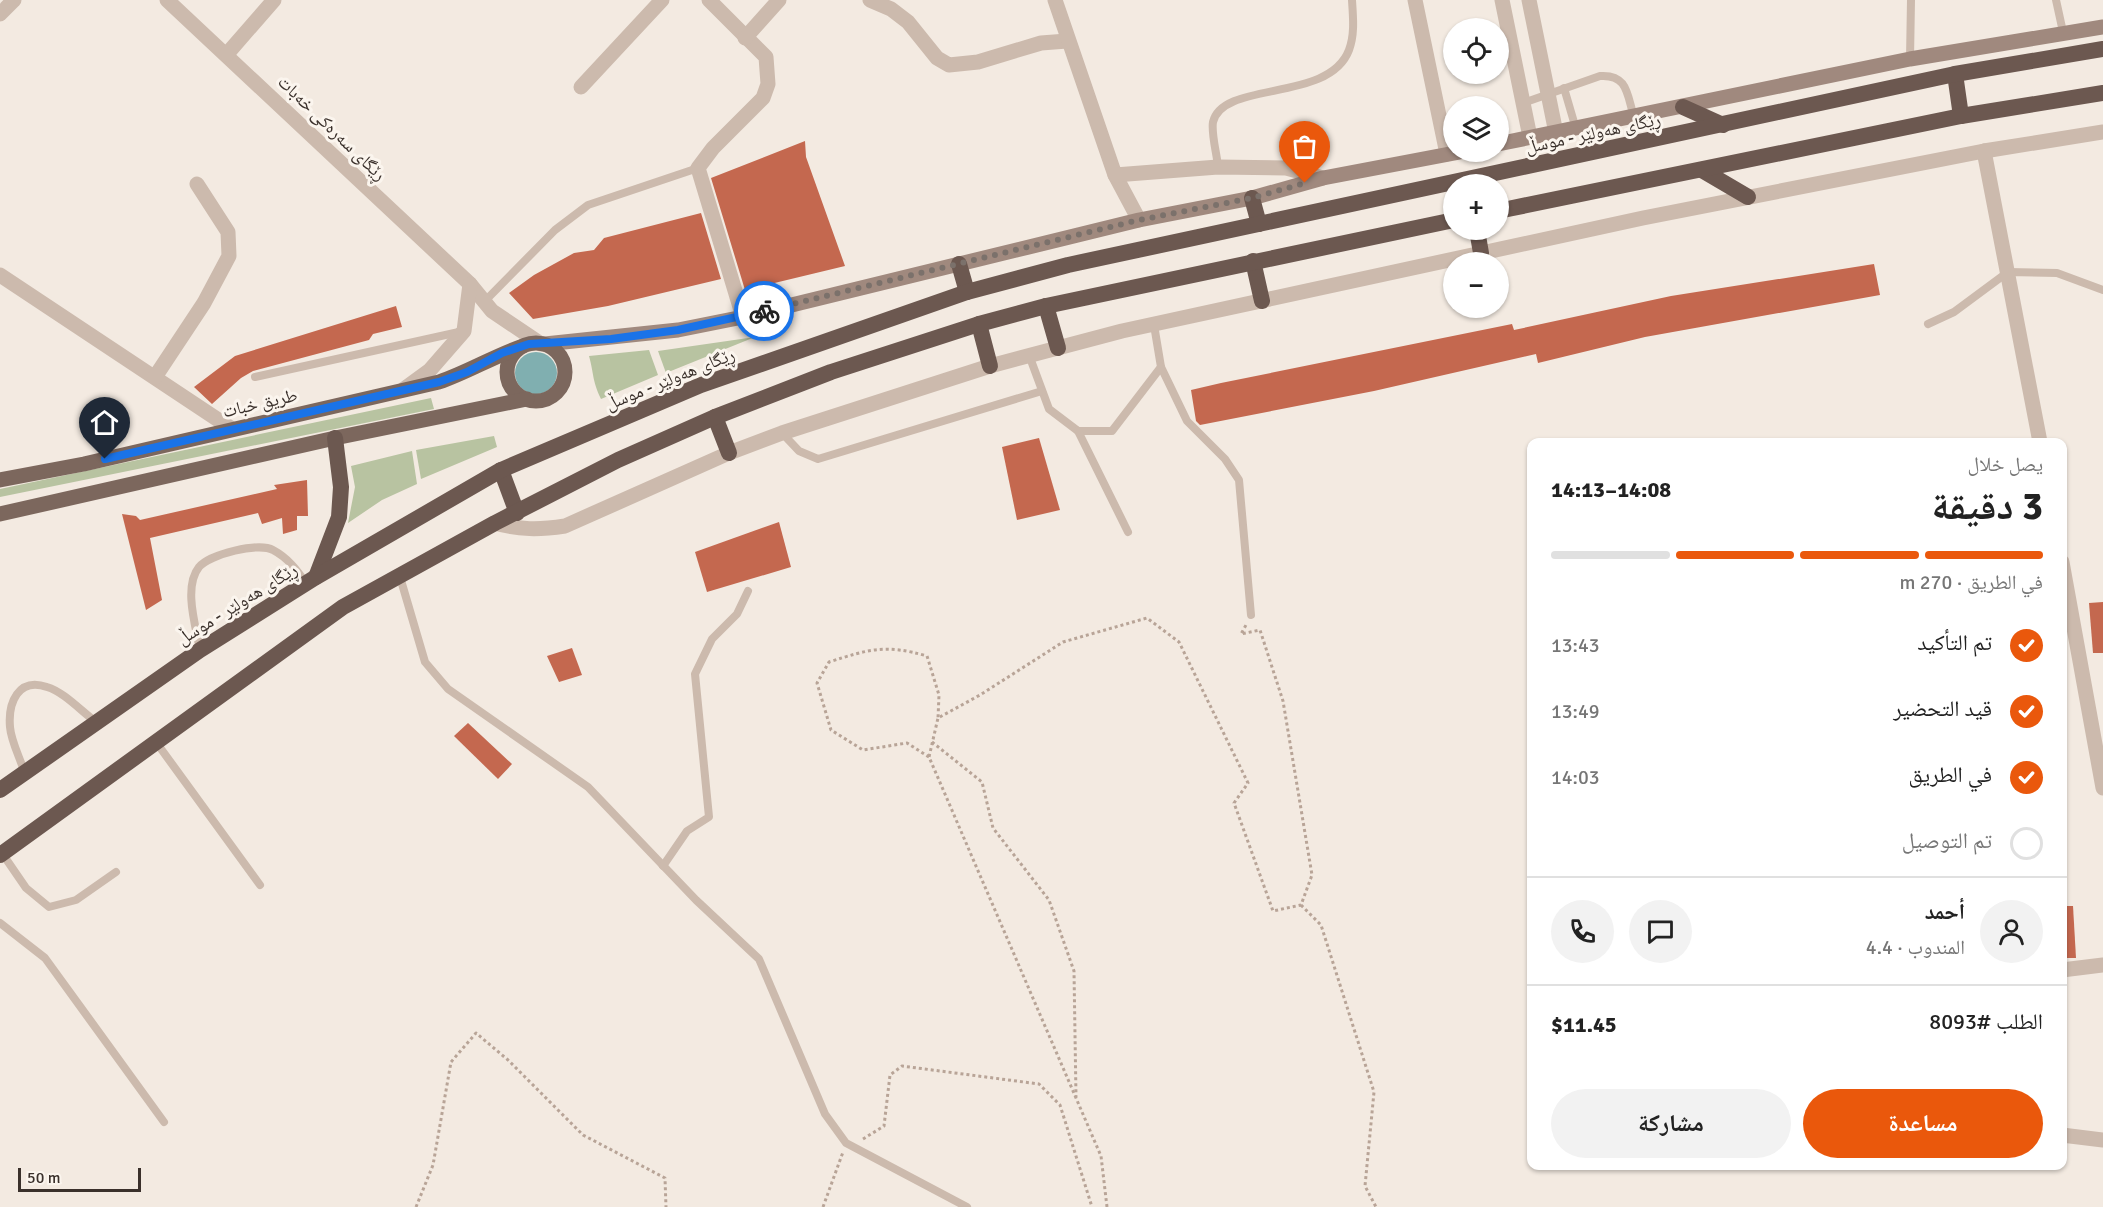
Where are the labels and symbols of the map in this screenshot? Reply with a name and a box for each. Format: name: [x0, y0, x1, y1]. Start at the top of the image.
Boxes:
street label: ڕێگای سەرەکی خەبات: [271, 71, 391, 187]
street label: ڕێگای هەولێر - موسڵ: [1523, 108, 1663, 161]
pin: [1279, 121, 1330, 183]
courier: [734, 281, 794, 341]
street label: ڕێگای هەولێر - موسڵ: [602, 343, 739, 418]
street label: طريق خبات: [220, 384, 300, 422]
pin: [79, 397, 130, 459]
street label: ڕێگای هەولێر - موسڵ: [173, 558, 303, 652]
scale bar: [18, 1165, 141, 1192]

